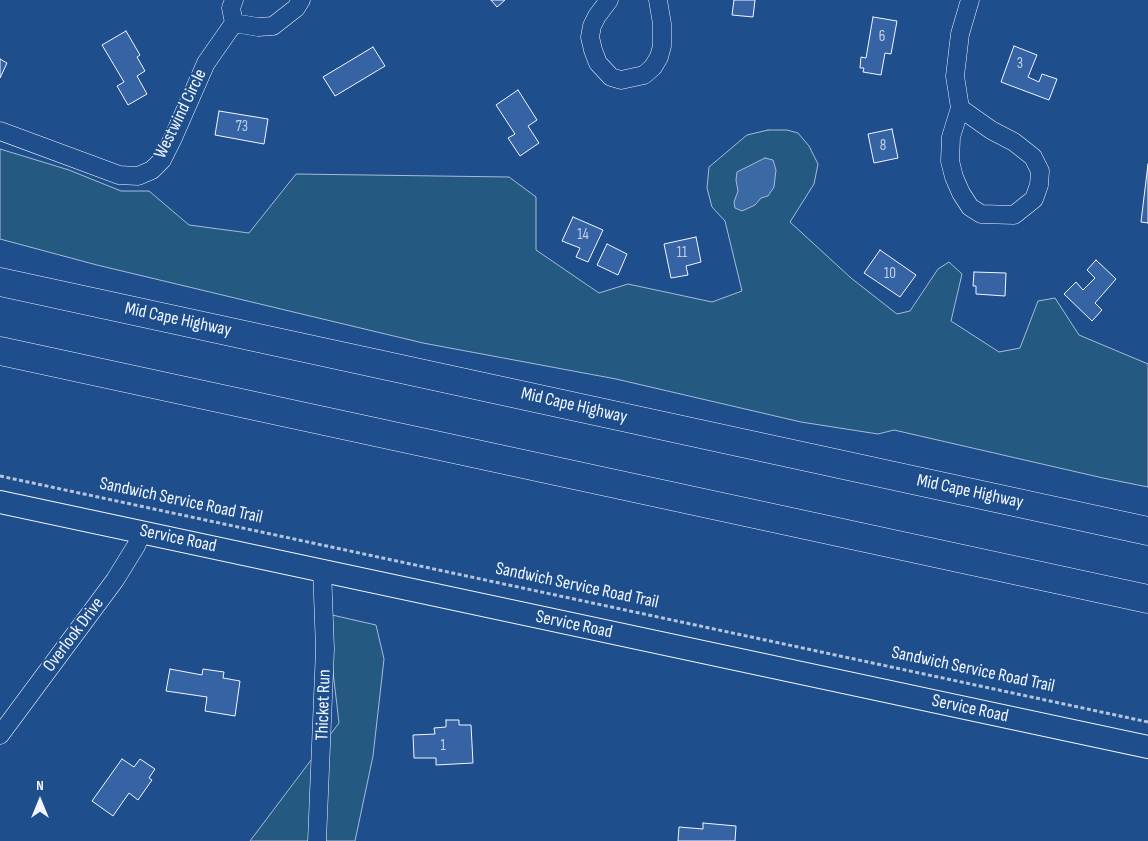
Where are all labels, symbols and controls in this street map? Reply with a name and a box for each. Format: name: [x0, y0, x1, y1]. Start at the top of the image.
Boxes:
house number: 6: [879, 28, 885, 46]
house number: 3: [1017, 55, 1023, 73]
street label: Westwind Circle: [150, 66, 212, 162]
house number: 73: [236, 118, 248, 136]
house number: 8: [880, 137, 886, 155]
house number: 14: [577, 226, 589, 244]
house number: 11: [677, 244, 687, 262]
house number: 10: [884, 265, 896, 283]
street label: Mid Cape Highway: [123, 298, 233, 342]
street label: Mid Cape Highway: [519, 383, 629, 429]
street label: Mid Cape Highway: [915, 470, 1025, 514]
street label: Sandwich Service Road Trail: [97, 473, 265, 529]
street label: Service Road: [138, 520, 218, 558]
street label: Sandwich Service Road Trail: [493, 558, 661, 614]
street label: Overlook Drive: [39, 594, 109, 676]
street label: Service Road: [534, 606, 614, 644]
street label: Sandwich Service Road Trail: [889, 642, 1057, 698]
street label: Thicket Run: [312, 669, 336, 741]
street label: Service Road: [930, 690, 1010, 728]
house number: 1: [440, 737, 446, 755]
north arrow: [15, 776, 65, 826]
text: N: [36, 777, 44, 794]

